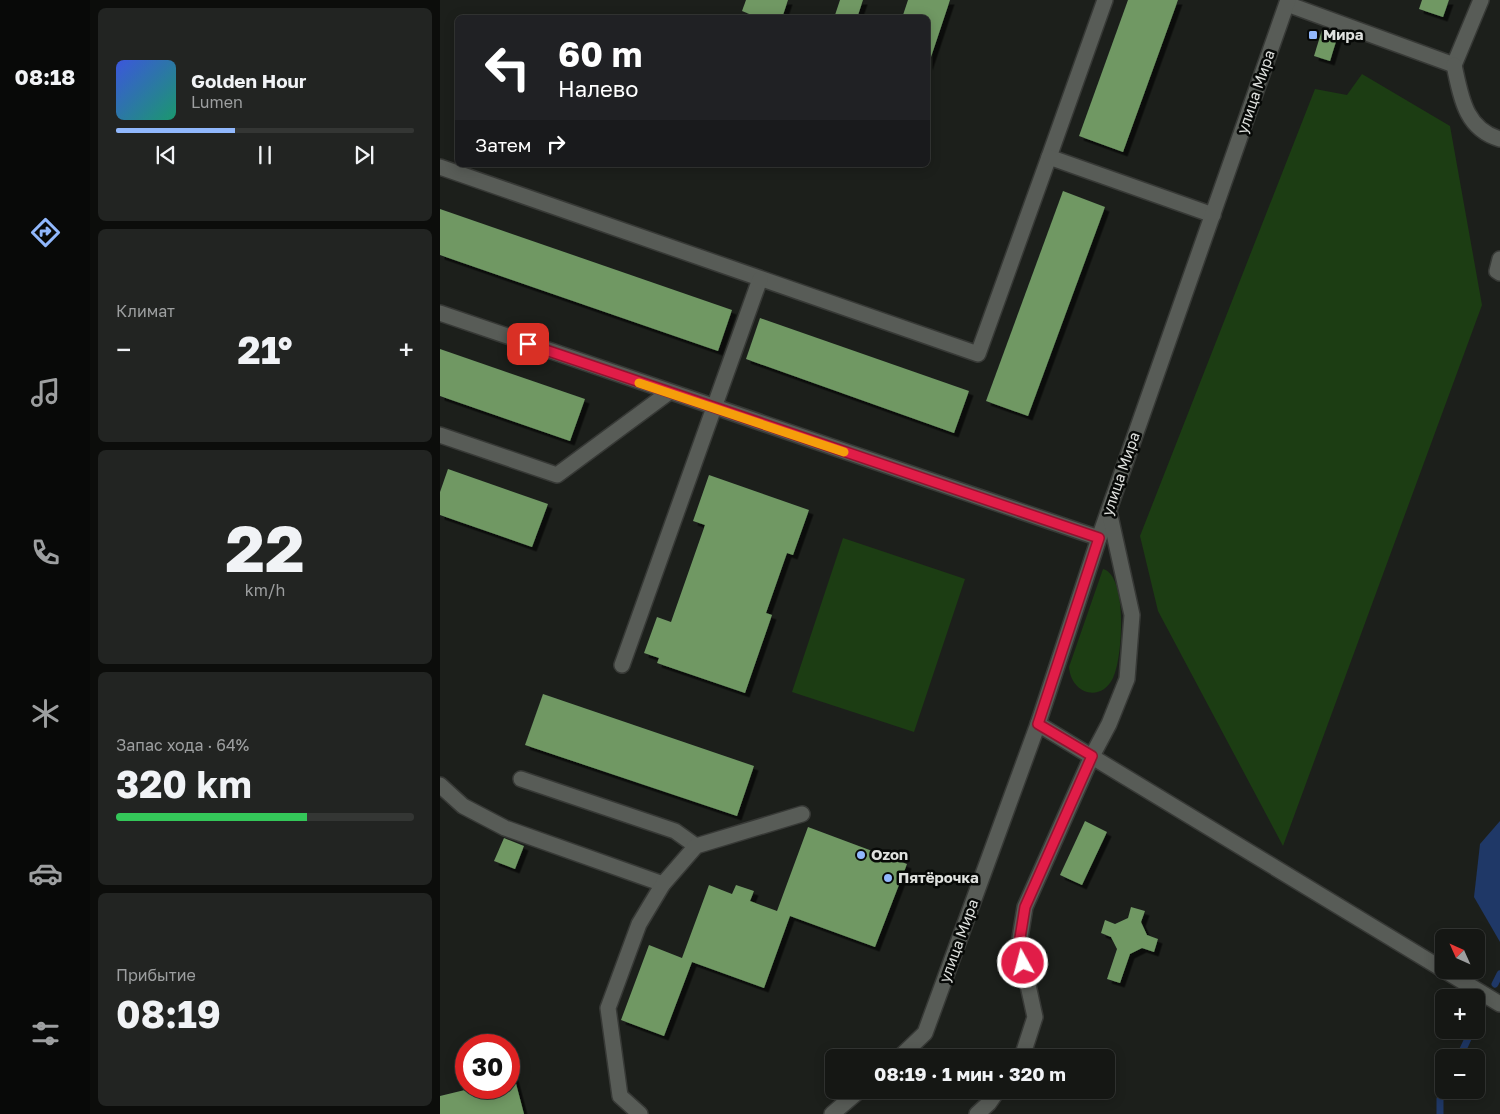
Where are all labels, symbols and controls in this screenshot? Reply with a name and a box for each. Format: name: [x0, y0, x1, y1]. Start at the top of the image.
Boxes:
place label: Мира: [1323, 25, 1364, 43]
marker: Мира: [1307, 29, 1319, 41]
text: 60 m: [558, 33, 642, 75]
icon: left: [475, 35, 540, 100]
street label: улица Мира: [1232, 47, 1278, 136]
text: 08:18: [15, 63, 75, 90]
text: Golden Hour: [191, 69, 306, 92]
text: Налево: [558, 75, 638, 102]
text: Lumen: [191, 92, 243, 112]
icon: right: [542, 130, 570, 158]
text: Затем: [475, 133, 532, 156]
icon: previous: [152, 141, 180, 169]
icon: pause: [251, 141, 279, 169]
icon: next: [350, 141, 378, 169]
icon: directions: [28, 215, 63, 250]
text: Климат: [116, 301, 175, 321]
pin: [507, 323, 549, 365]
text: 21°: [238, 327, 293, 372]
icon: arrive: [514, 330, 542, 358]
text: −: [116, 333, 131, 366]
text: +: [399, 333, 414, 366]
icon: music: [28, 375, 63, 410]
street label: улица Мира: [1097, 429, 1143, 518]
text: 22: [225, 508, 305, 586]
icon: phone: [28, 535, 63, 570]
text: km/h: [245, 580, 285, 600]
icon: climate: [28, 696, 63, 731]
text: Запас хода · 64%: [116, 735, 249, 755]
text: 320 km: [116, 761, 252, 806]
place label: Ozon: [871, 845, 908, 863]
marker: Ozon: [855, 849, 867, 861]
icon: car: [28, 856, 63, 891]
place label: Пятёрочка: [898, 868, 979, 886]
marker: Пятёрочка: [882, 872, 894, 884]
street label: улица Мира: [935, 896, 981, 985]
north arrow: [1435, 929, 1485, 979]
map controls: [1435, 929, 1485, 1099]
position arrow: [996, 936, 1048, 988]
text: Прибытие: [116, 965, 196, 985]
button: +: [1435, 989, 1485, 1039]
text: 08:19: [116, 991, 221, 1036]
icon: filters: [28, 1016, 63, 1051]
speed limit sign: 30: [455, 1034, 520, 1099]
button: −: [1435, 1049, 1485, 1099]
text: 08:19 · 1 мин · 320 m: [874, 1062, 1066, 1085]

